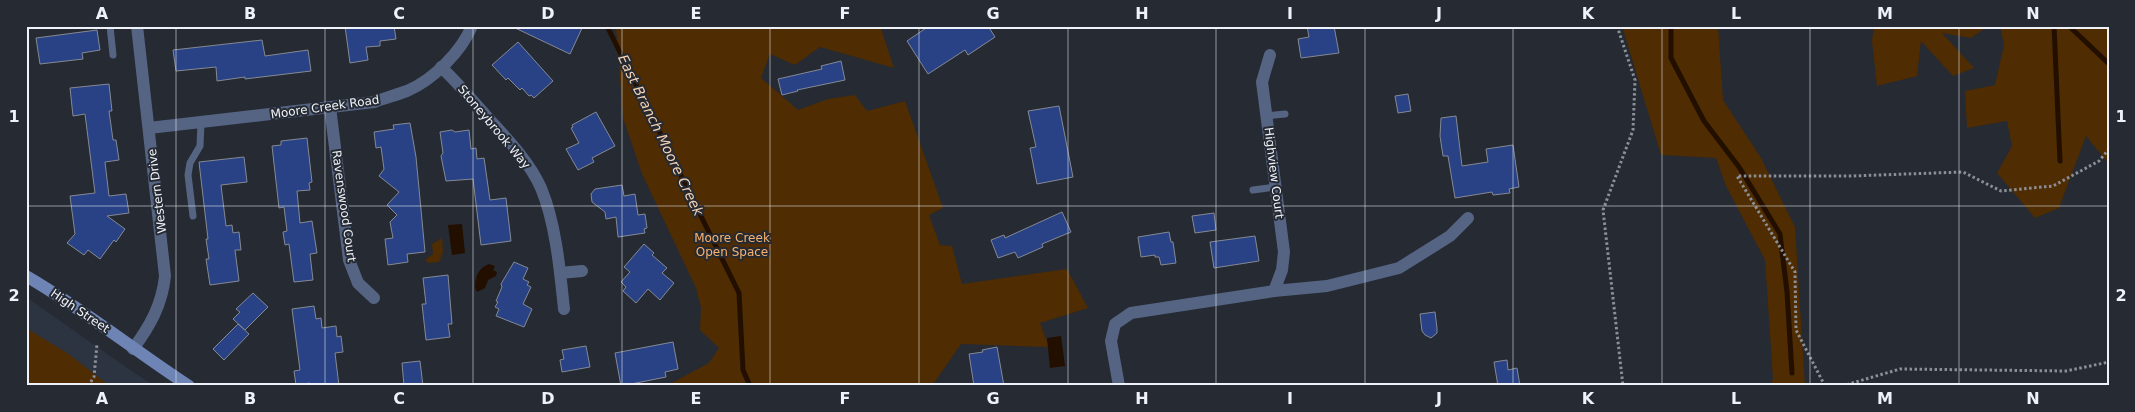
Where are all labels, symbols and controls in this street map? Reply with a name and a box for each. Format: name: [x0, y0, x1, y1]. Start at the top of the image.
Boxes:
text: A: [96, 4, 109, 23]
text: B: [244, 4, 256, 23]
text: C: [393, 4, 405, 23]
text: D: [541, 4, 555, 23]
text: E: [691, 4, 701, 23]
text: F: [840, 4, 850, 23]
text: G: [986, 4, 1000, 23]
text: H: [1135, 4, 1149, 23]
text: I: [1287, 4, 1293, 23]
text: J: [1435, 4, 1442, 23]
text: K: [1582, 4, 1595, 23]
text: L: [1731, 4, 1741, 23]
text: M: [1877, 4, 1893, 23]
text: N: [2026, 4, 2040, 23]
water label: East Branch Moore Creek: [615, 52, 707, 219]
street label: Stoneybrook Way: [455, 82, 533, 172]
street label: Moore Creek Road: [270, 92, 380, 122]
text: 1: [8, 107, 20, 126]
text: 1: [2115, 107, 2127, 126]
street label: Highview Court: [1261, 126, 1287, 220]
street label: Western Drive: [145, 148, 169, 234]
street label: Ravenswood Court: [329, 149, 359, 263]
park label: Moore Creek Open Space: [694, 231, 770, 259]
text: 2: [8, 286, 20, 305]
street label: High Street: [48, 286, 112, 336]
text: 2: [2115, 286, 2127, 305]
text: A: [96, 389, 109, 408]
text: B: [244, 389, 256, 408]
text: C: [393, 389, 405, 408]
text: D: [541, 389, 555, 408]
text: E: [691, 389, 701, 408]
text: F: [840, 389, 850, 408]
text: G: [986, 389, 1000, 408]
text: H: [1135, 389, 1149, 408]
text: I: [1287, 389, 1293, 408]
text: J: [1435, 389, 1442, 408]
text: K: [1582, 389, 1595, 408]
text: L: [1731, 389, 1741, 408]
text: M: [1877, 389, 1893, 408]
text: N: [2026, 389, 2040, 408]

